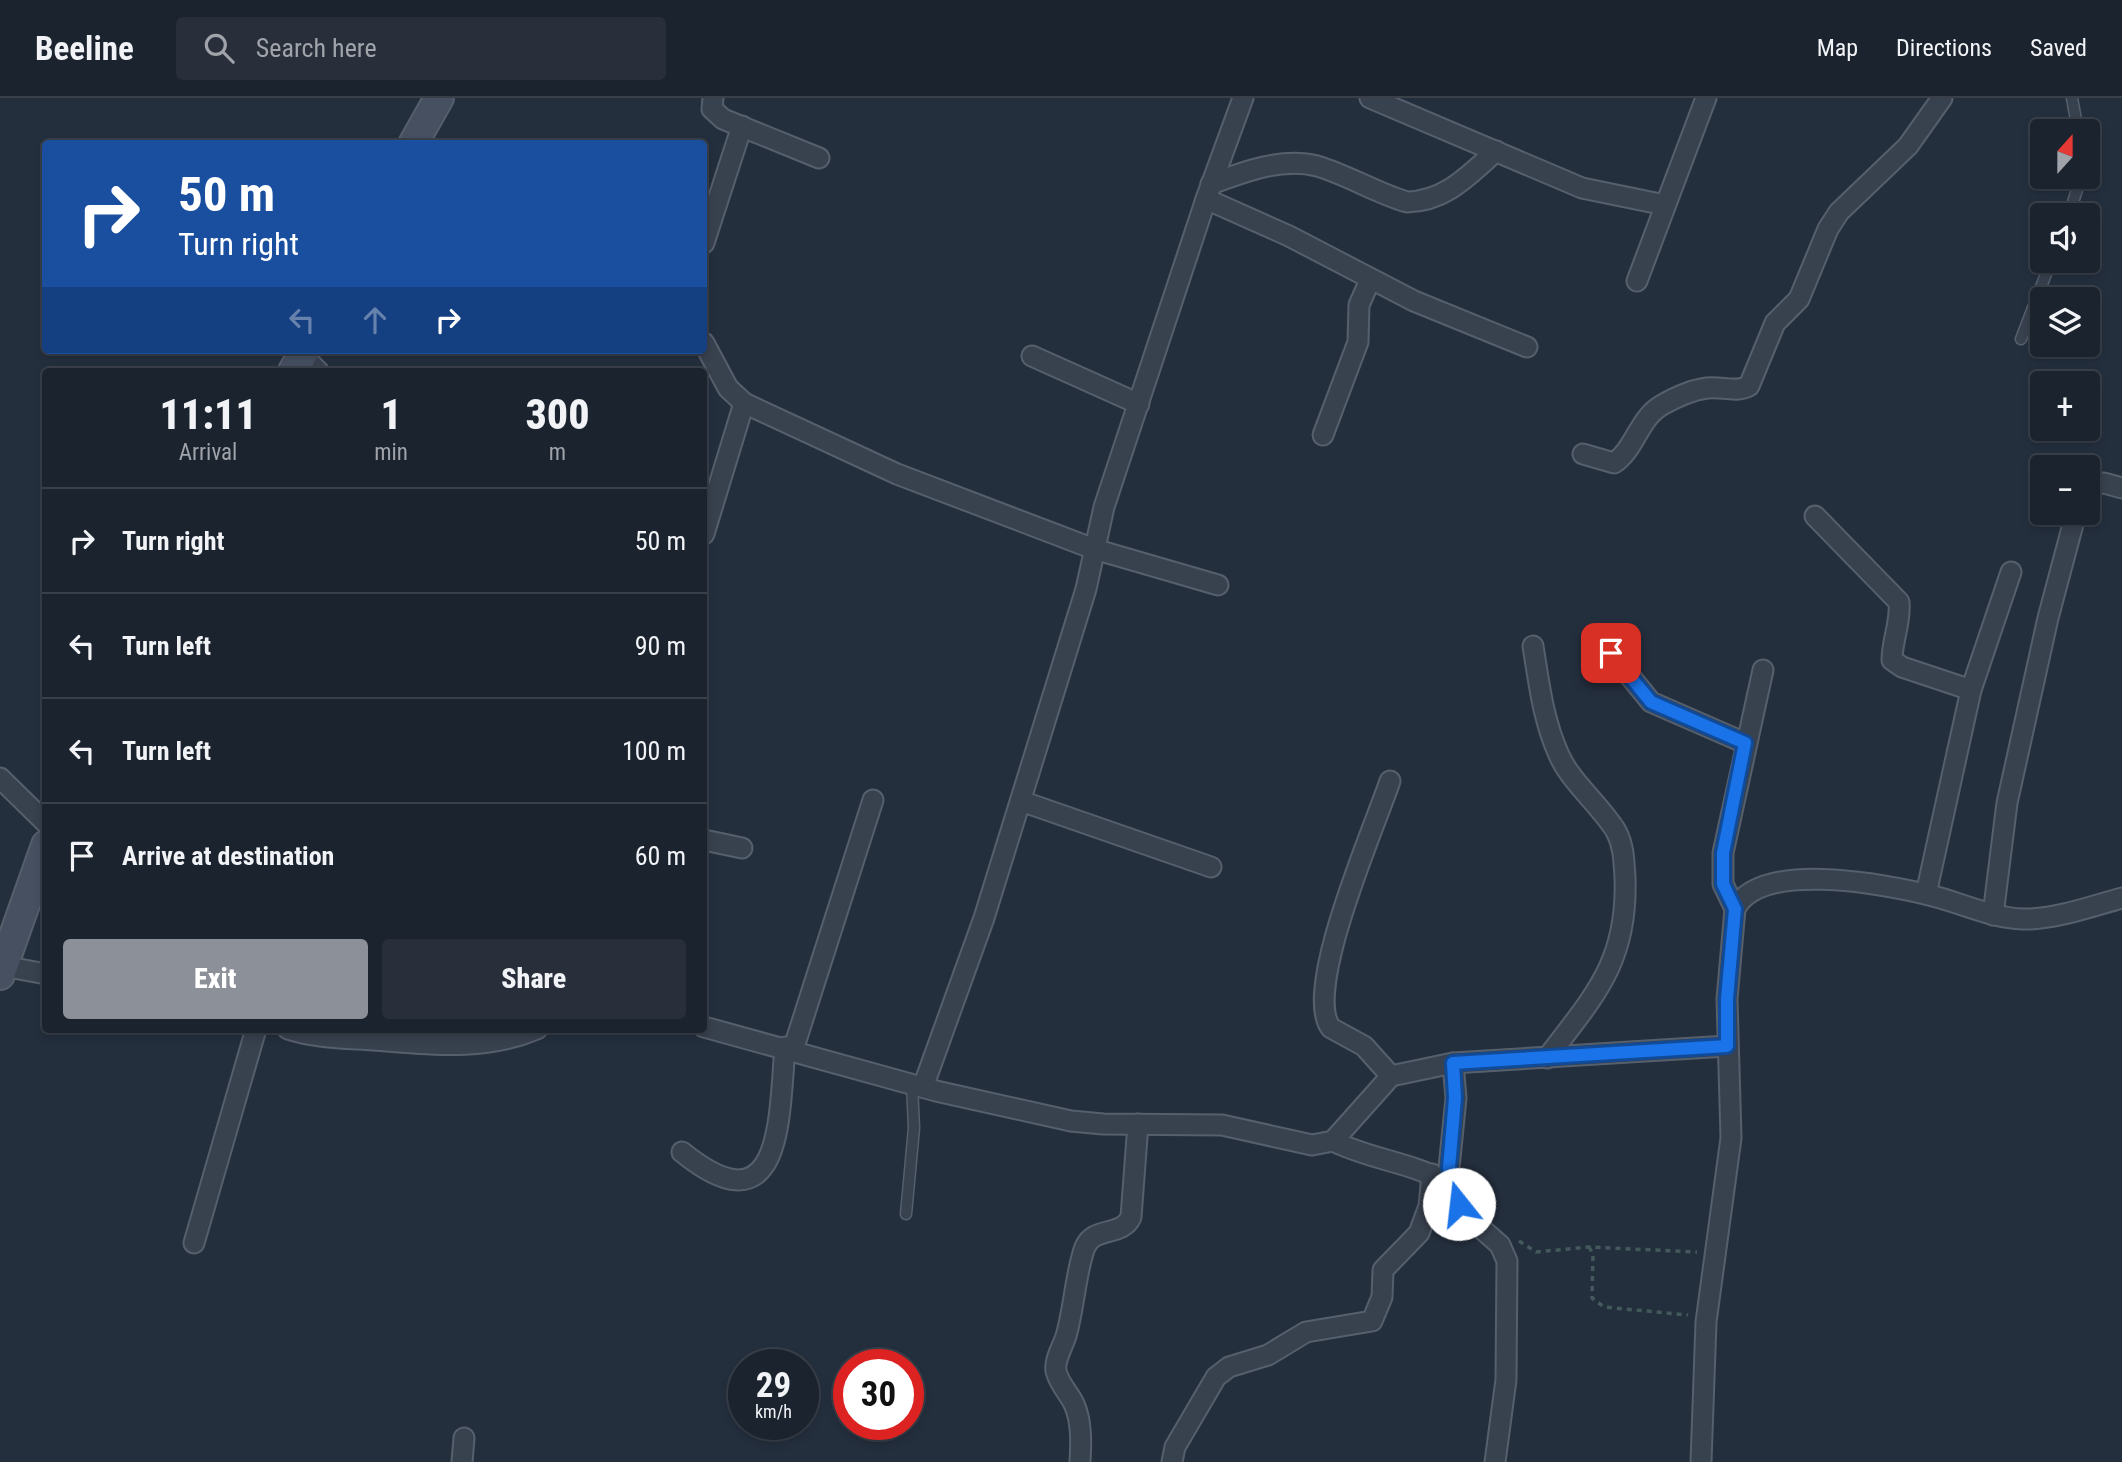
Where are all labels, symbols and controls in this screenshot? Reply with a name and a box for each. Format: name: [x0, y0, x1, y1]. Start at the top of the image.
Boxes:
search box: [176, 17, 666, 80]
text: Beeline: [35, 29, 134, 68]
icon: search: [200, 29, 238, 67]
text: Search here: [256, 33, 377, 63]
text: Map: [1817, 34, 1858, 62]
text: Directions: [1896, 34, 1992, 62]
text: Saved: [2030, 34, 2087, 62]
north arrow: [2030, 119, 2100, 189]
map controls: [2030, 119, 2100, 525]
text: 50 m: [178, 166, 275, 223]
icon: right: [63, 168, 154, 259]
button: sound: [2030, 203, 2100, 273]
text: Turn right: [178, 225, 299, 263]
button: layers: [2030, 287, 2100, 357]
icon: left: [283, 301, 321, 339]
icon: ahead: [356, 301, 394, 339]
icon: right: [429, 301, 467, 339]
button: +: [2030, 371, 2100, 441]
text: 11:11: [159, 390, 257, 439]
text: 1: [380, 390, 402, 439]
text: 300: [525, 390, 590, 439]
text: Arrival: [179, 439, 237, 466]
text: min: [374, 439, 408, 466]
text: m: [549, 439, 566, 466]
button: −: [2030, 455, 2100, 525]
icon: right: [63, 522, 101, 560]
text: Turn right: [122, 526, 224, 556]
text: 50 m: [635, 526, 686, 556]
pin: [1581, 623, 1641, 683]
icon: left: [63, 627, 101, 665]
text: Turn left: [122, 631, 211, 661]
text: 90 m: [635, 631, 686, 661]
icon: arrive: [1592, 634, 1630, 672]
icon: left: [63, 732, 101, 770]
text: Turn left: [122, 736, 211, 766]
text: 100 m: [622, 736, 686, 766]
icon: arrive: [63, 837, 101, 875]
text: Arrive at destination: [122, 841, 334, 871]
text: 60 m: [635, 841, 686, 871]
button: Exit: [63, 939, 368, 1019]
button: Share: [382, 939, 686, 1019]
position arrow: [1422, 1167, 1496, 1241]
speed limit sign: 30: [833, 1349, 924, 1440]
text: 29: [756, 1365, 791, 1406]
text: km/h: [755, 1401, 792, 1422]

